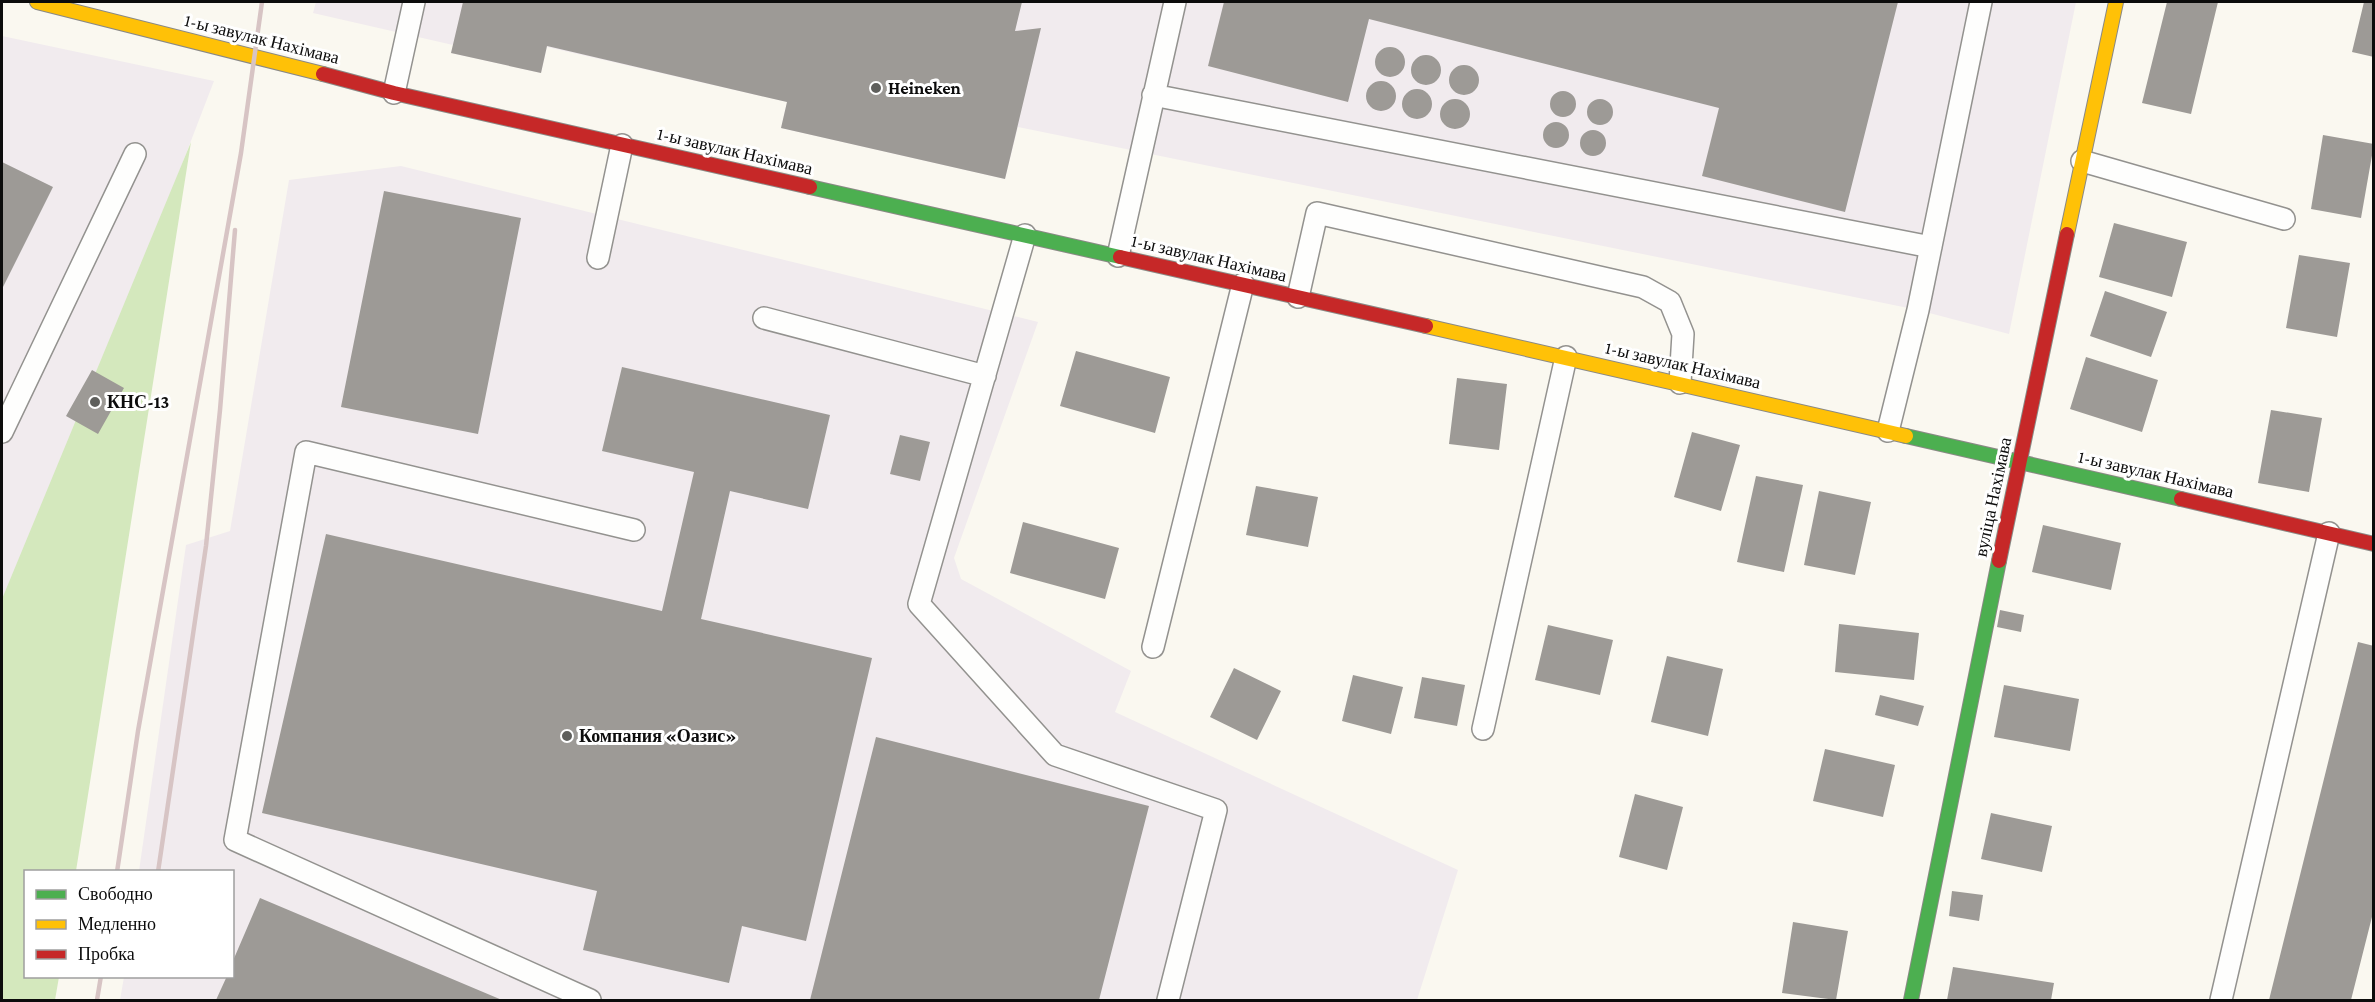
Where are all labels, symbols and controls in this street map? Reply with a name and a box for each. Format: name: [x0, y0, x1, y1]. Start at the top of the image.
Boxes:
street label: 1-ы завулак Нахімава: [183, 10, 341, 68]
place label: Heineken: [888, 78, 962, 98]
marker: Heineken: [869, 81, 883, 95]
street label: 1-ы завулак Нахімава: [655, 123, 815, 179]
street label: 1-ы завулак Нахімава: [1129, 230, 1289, 286]
street label: 1-ы завулак Нахімава: [1603, 337, 1763, 393]
place label: КНС-13: [107, 392, 169, 412]
marker: КНС-13: [88, 395, 102, 409]
street label: вуліца Нахімава: [1971, 435, 2015, 559]
street label: 1-ы завулак Нахімава: [2076, 446, 2236, 502]
place label: Компания «Оазис»: [579, 726, 737, 746]
marker: Компания «Оазис»: [560, 729, 574, 743]
legend: [24, 870, 234, 978]
text: Свободно: [78, 884, 153, 904]
text: Медленно: [78, 914, 156, 934]
text: Пробка: [78, 944, 135, 964]

